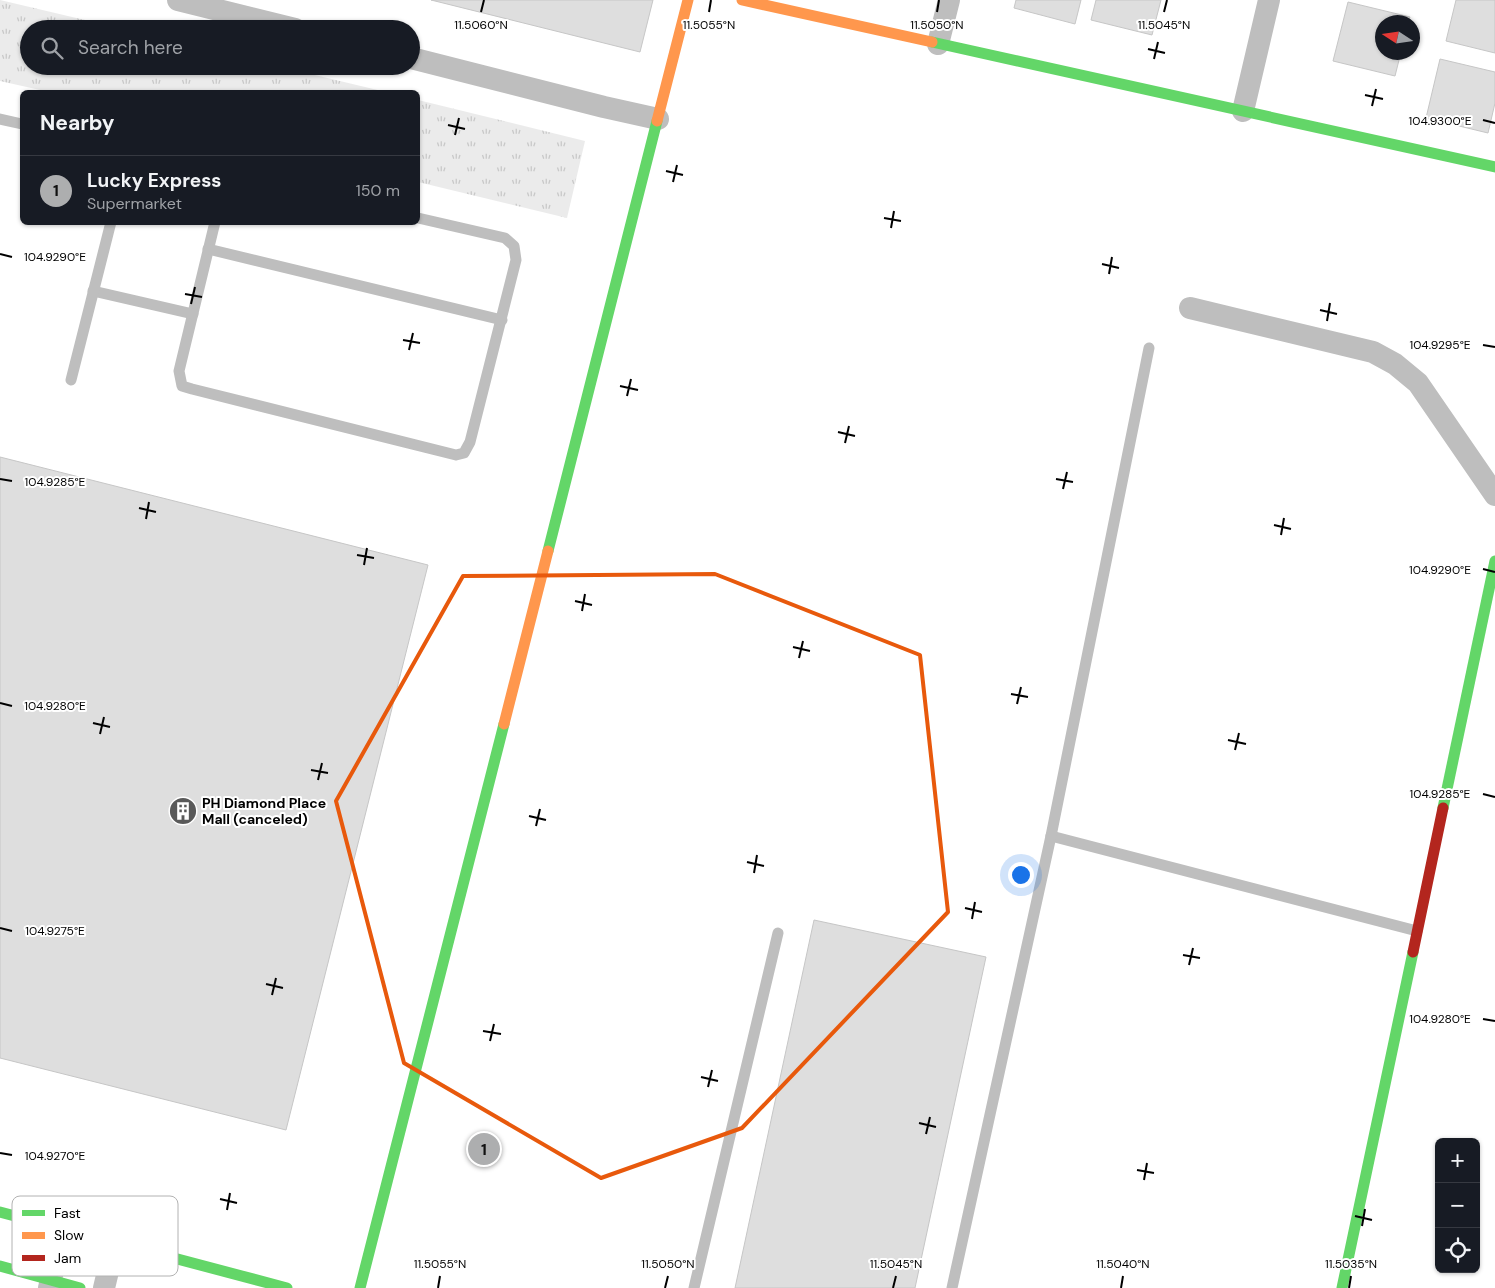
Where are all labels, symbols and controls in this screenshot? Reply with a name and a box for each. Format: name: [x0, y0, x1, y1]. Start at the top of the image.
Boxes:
north arrow: [1375, 15, 1420, 60]
text: 11.5060°N: [454, 17, 508, 33]
text: 11.5055°N: [683, 17, 735, 33]
text: 11.5050°N: [910, 17, 964, 33]
text: 11.5045°N: [1138, 17, 1190, 33]
search box: [20, 20, 420, 75]
icon: search: [38, 34, 66, 62]
text: Search here: [78, 35, 183, 60]
text: Nearby: [40, 109, 114, 137]
text: 104.9300°E: [1409, 113, 1472, 129]
text: Lucky Express: [87, 168, 221, 193]
text: 1: [53, 180, 59, 201]
text: 150 m: [356, 180, 400, 201]
text: Supermarket: [87, 193, 182, 214]
text: 104.9290°E: [24, 249, 86, 265]
text: 104.9295°E: [1409, 337, 1471, 353]
text: 104.9285°E: [25, 474, 86, 490]
text: 104.9290°E: [1409, 562, 1471, 578]
text: 104.9280°E: [24, 698, 86, 714]
text: 104.9285°E: [1410, 786, 1471, 802]
place label: PH Diamond Place Mall (canceled): [202, 794, 326, 828]
building icon: PH Diamond Place Mall (canceled): [168, 796, 198, 826]
your location: [1008, 862, 1034, 888]
text: 104.9275°E: [25, 923, 85, 939]
text: 104.9280°E: [1409, 1011, 1471, 1027]
pin: 1: [468, 1130, 500, 1168]
map controls: [1435, 1138, 1480, 1273]
button: +: [1435, 1138, 1480, 1183]
text: 104.9270°E: [25, 1148, 86, 1164]
button: −: [1435, 1183, 1480, 1228]
legend: [12, 1196, 178, 1276]
text: Fast: [54, 1204, 81, 1222]
text: Slow: [54, 1226, 84, 1244]
button: locate: [1435, 1228, 1480, 1273]
text: Jam: [54, 1249, 81, 1267]
text: 11.5055°N: [414, 1256, 466, 1272]
text: 11.5050°N: [641, 1256, 695, 1272]
text: 11.5045°N: [870, 1256, 922, 1272]
text: 11.5040°N: [1096, 1256, 1150, 1272]
text: 11.5035°N: [1325, 1256, 1377, 1272]

